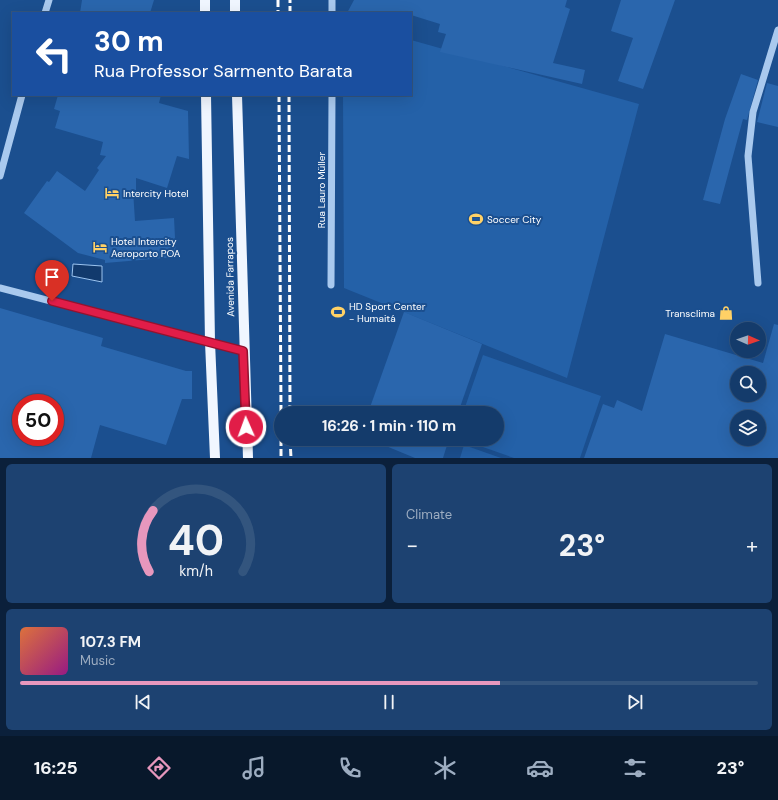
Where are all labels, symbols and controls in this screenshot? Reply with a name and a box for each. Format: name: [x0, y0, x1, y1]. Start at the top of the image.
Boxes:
text: 30 m: [94, 23, 164, 60]
icon: left: [28, 28, 80, 80]
text: Rua Professor Sarmento Barata: [94, 59, 353, 83]
street label: Rua Lauro Müller: [315, 152, 328, 228]
hotel icon: Intercity Hotel: [104, 185, 120, 201]
place label: Intercity Hotel: [123, 187, 189, 200]
sports icon: Soccer City: [468, 211, 484, 227]
place label: Soccer City: [487, 213, 542, 226]
place label: Hotel Intercity Aeroporto POA: [111, 235, 181, 260]
street label: Avenida Farrapos: [223, 237, 237, 317]
hotel icon: Hotel Intercity Aeroporto POA: [92, 239, 108, 255]
pin: [35, 260, 69, 301]
icon: arrive: [41, 266, 63, 288]
place label: HD Sport Center - Humaitá: [349, 300, 426, 325]
sports icon: HD Sport Center - Humaitá: [330, 304, 346, 320]
shop icon: Transclima: [718, 305, 734, 321]
place label: Transclima: [665, 307, 715, 320]
north arrow: [730, 322, 766, 358]
map controls: [730, 322, 766, 446]
button: search: [730, 366, 766, 402]
speed limit sign: 50: [12, 394, 64, 446]
position arrow: [225, 406, 267, 448]
button: layers: [730, 410, 766, 446]
text: 16:26 · 1 min · 110 m: [322, 416, 456, 436]
text: Climate: [406, 506, 452, 523]
text: 40: [168, 513, 224, 567]
text: 23°: [559, 526, 605, 565]
text: −: [406, 531, 418, 560]
text: +: [746, 531, 758, 560]
text: km/h: [179, 561, 213, 579]
text: 107.3 FM: [80, 632, 141, 652]
text: Music: [80, 652, 115, 669]
icon: previous: [132, 691, 154, 713]
icon: pause: [378, 691, 400, 713]
icon: next: [624, 691, 646, 713]
icon: directions: [145, 754, 173, 782]
icon: music: [240, 754, 268, 782]
icon: phone: [336, 754, 364, 782]
icon: climate: [431, 754, 459, 782]
icon: car: [526, 754, 554, 782]
icon: filters: [621, 754, 649, 782]
text: 16:25: [34, 756, 78, 780]
text: 23°: [717, 756, 744, 780]

